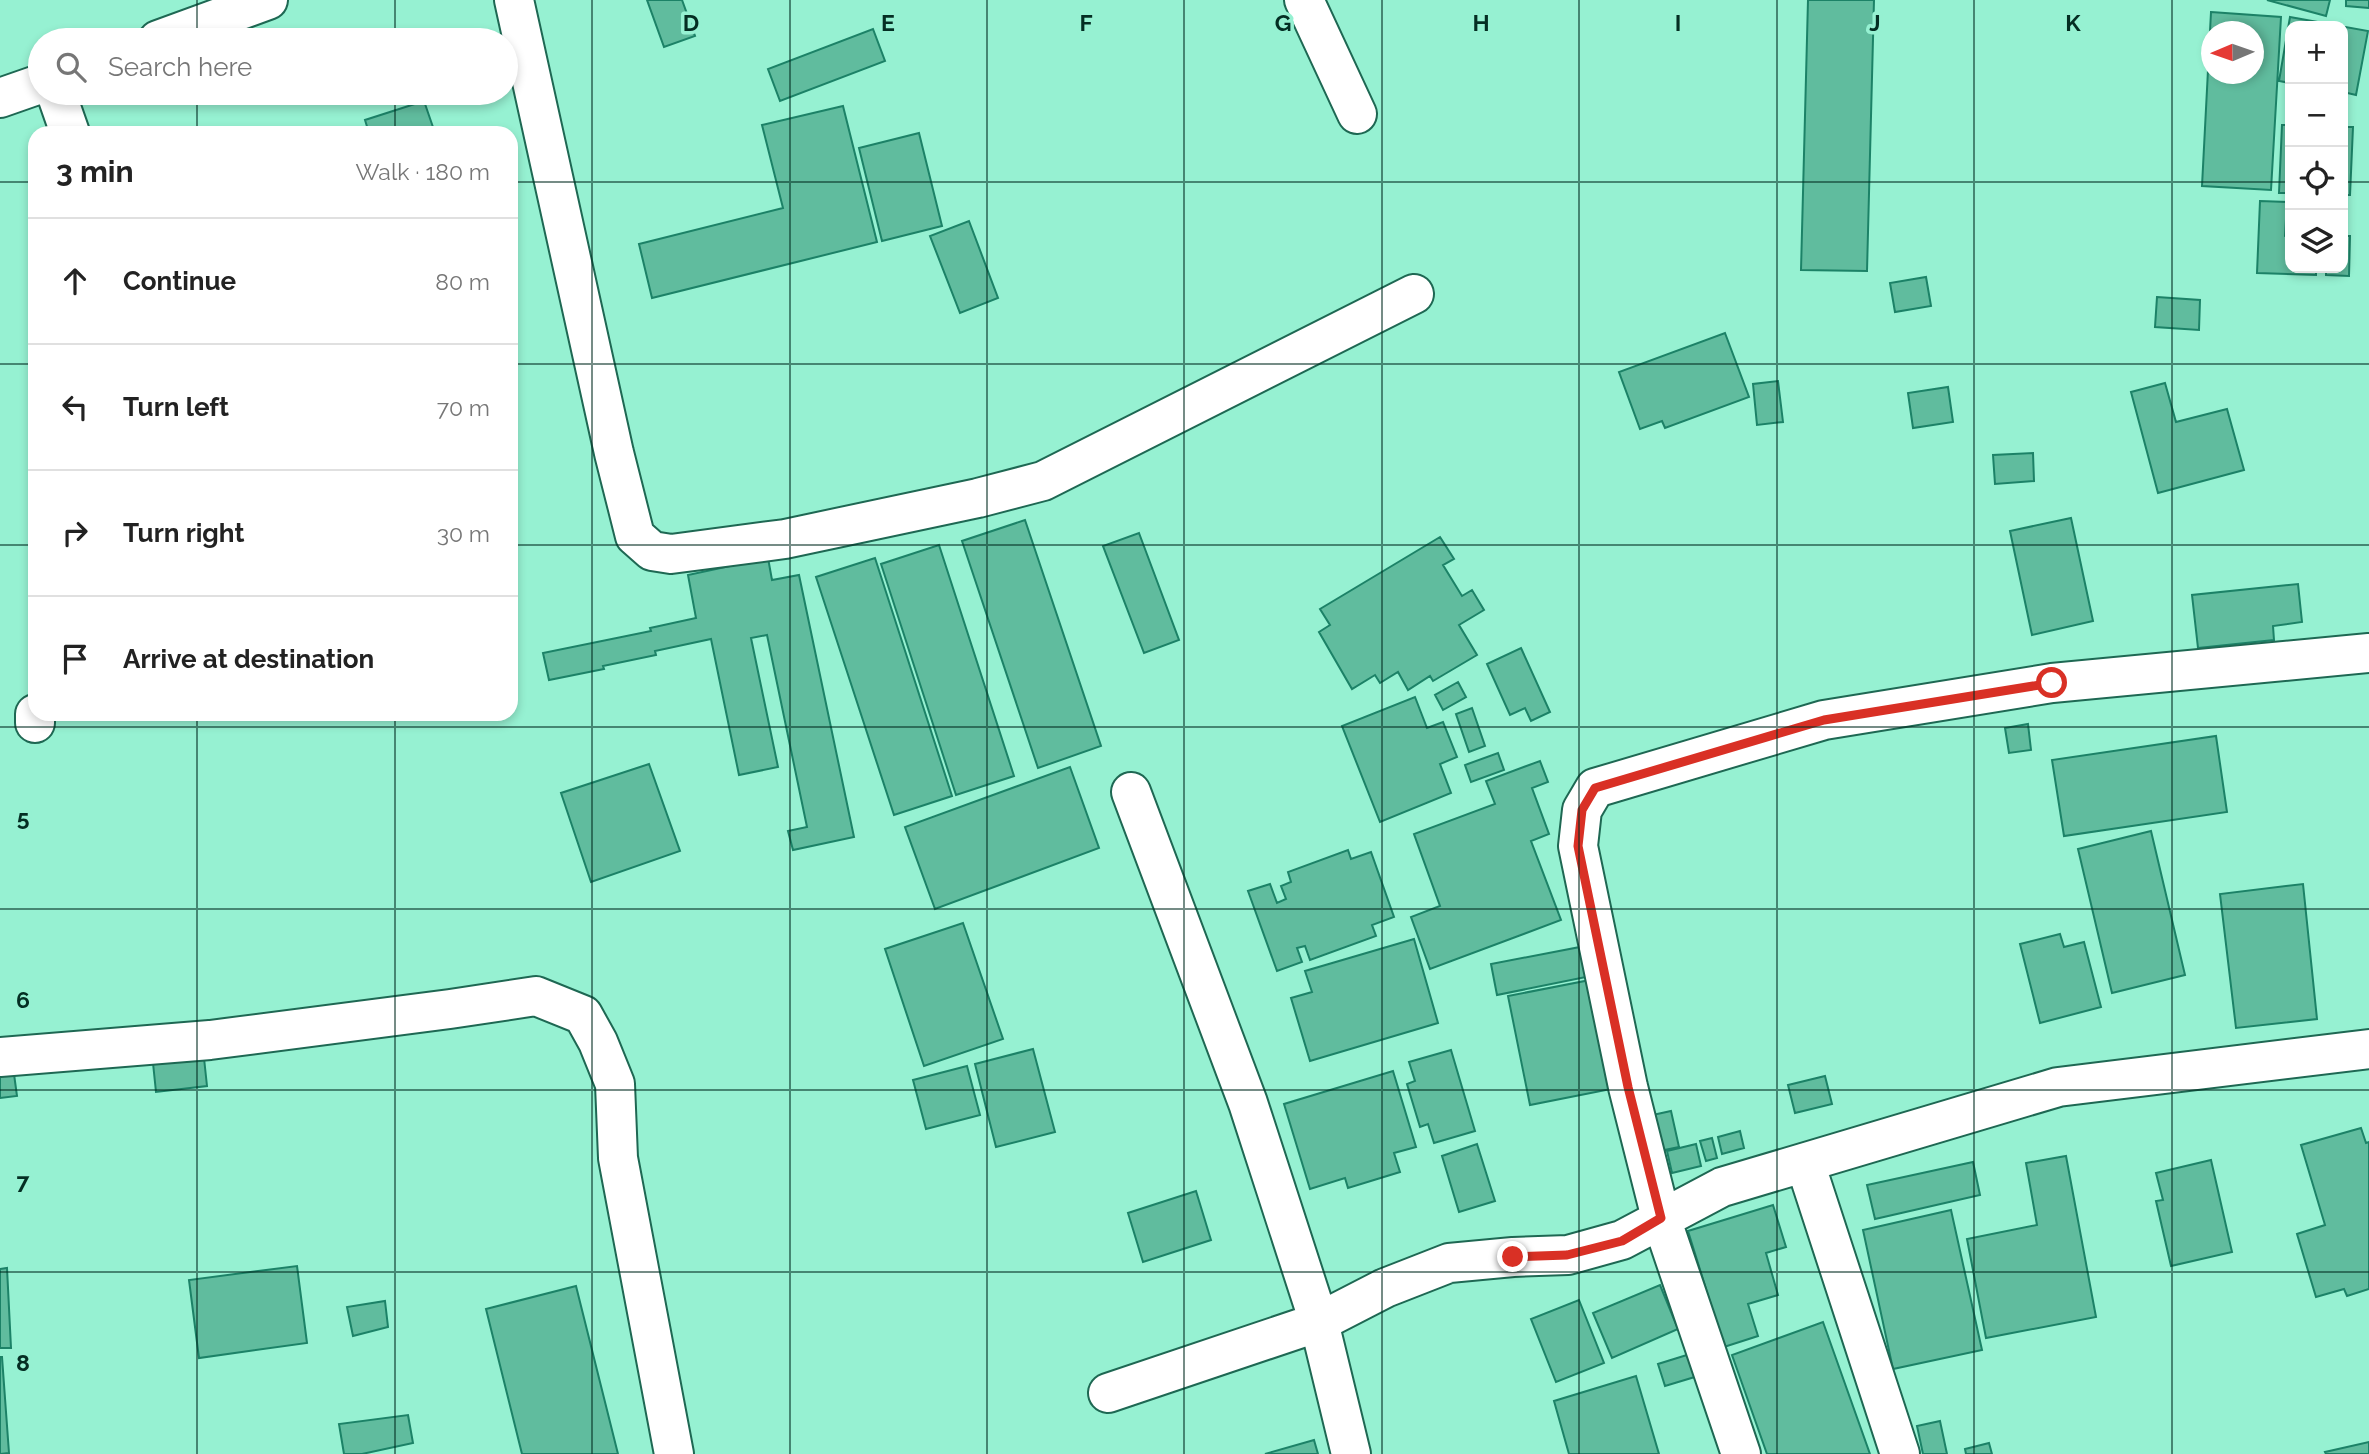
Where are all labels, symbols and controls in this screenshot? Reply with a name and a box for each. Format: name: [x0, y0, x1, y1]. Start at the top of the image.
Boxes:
text: D: [683, 9, 699, 36]
text: E: [881, 9, 895, 36]
text: F: [1079, 9, 1093, 36]
text: G: [1275, 9, 1291, 36]
text: H: [1472, 9, 1490, 36]
text: I: [1675, 9, 1681, 36]
text: J: [1869, 9, 1881, 36]
text: K: [2065, 9, 2081, 36]
north arrow: [2201, 21, 2264, 84]
map controls: [2285, 21, 2348, 273]
button: +: [2285, 21, 2348, 84]
search box: [28, 28, 518, 105]
icon: search: [52, 48, 90, 86]
text: Search here: [108, 52, 252, 82]
button: −: [2285, 84, 2348, 147]
button: locate: [2285, 147, 2348, 210]
text: 3 min: [56, 154, 134, 189]
text: Walk · 180 m: [356, 158, 490, 185]
button: layers: [2285, 210, 2348, 273]
icon: ahead: [56, 262, 94, 300]
text: Continue: [123, 266, 236, 296]
text: 80 m: [435, 268, 490, 295]
icon: left: [56, 388, 94, 426]
text: Turn left: [123, 392, 229, 422]
text: 70 m: [437, 394, 490, 421]
icon: right: [56, 514, 94, 552]
text: Turn right: [123, 518, 244, 548]
text: 30 m: [437, 520, 490, 547]
icon: arrive: [56, 640, 94, 678]
text: Arrive at destination: [123, 644, 374, 674]
route start: [2036, 667, 2067, 698]
text: 5: [17, 804, 30, 831]
text: 6: [16, 986, 30, 1013]
text: 7: [17, 1167, 30, 1194]
route end: [1497, 1241, 1528, 1272]
text: 8: [16, 1349, 30, 1376]

